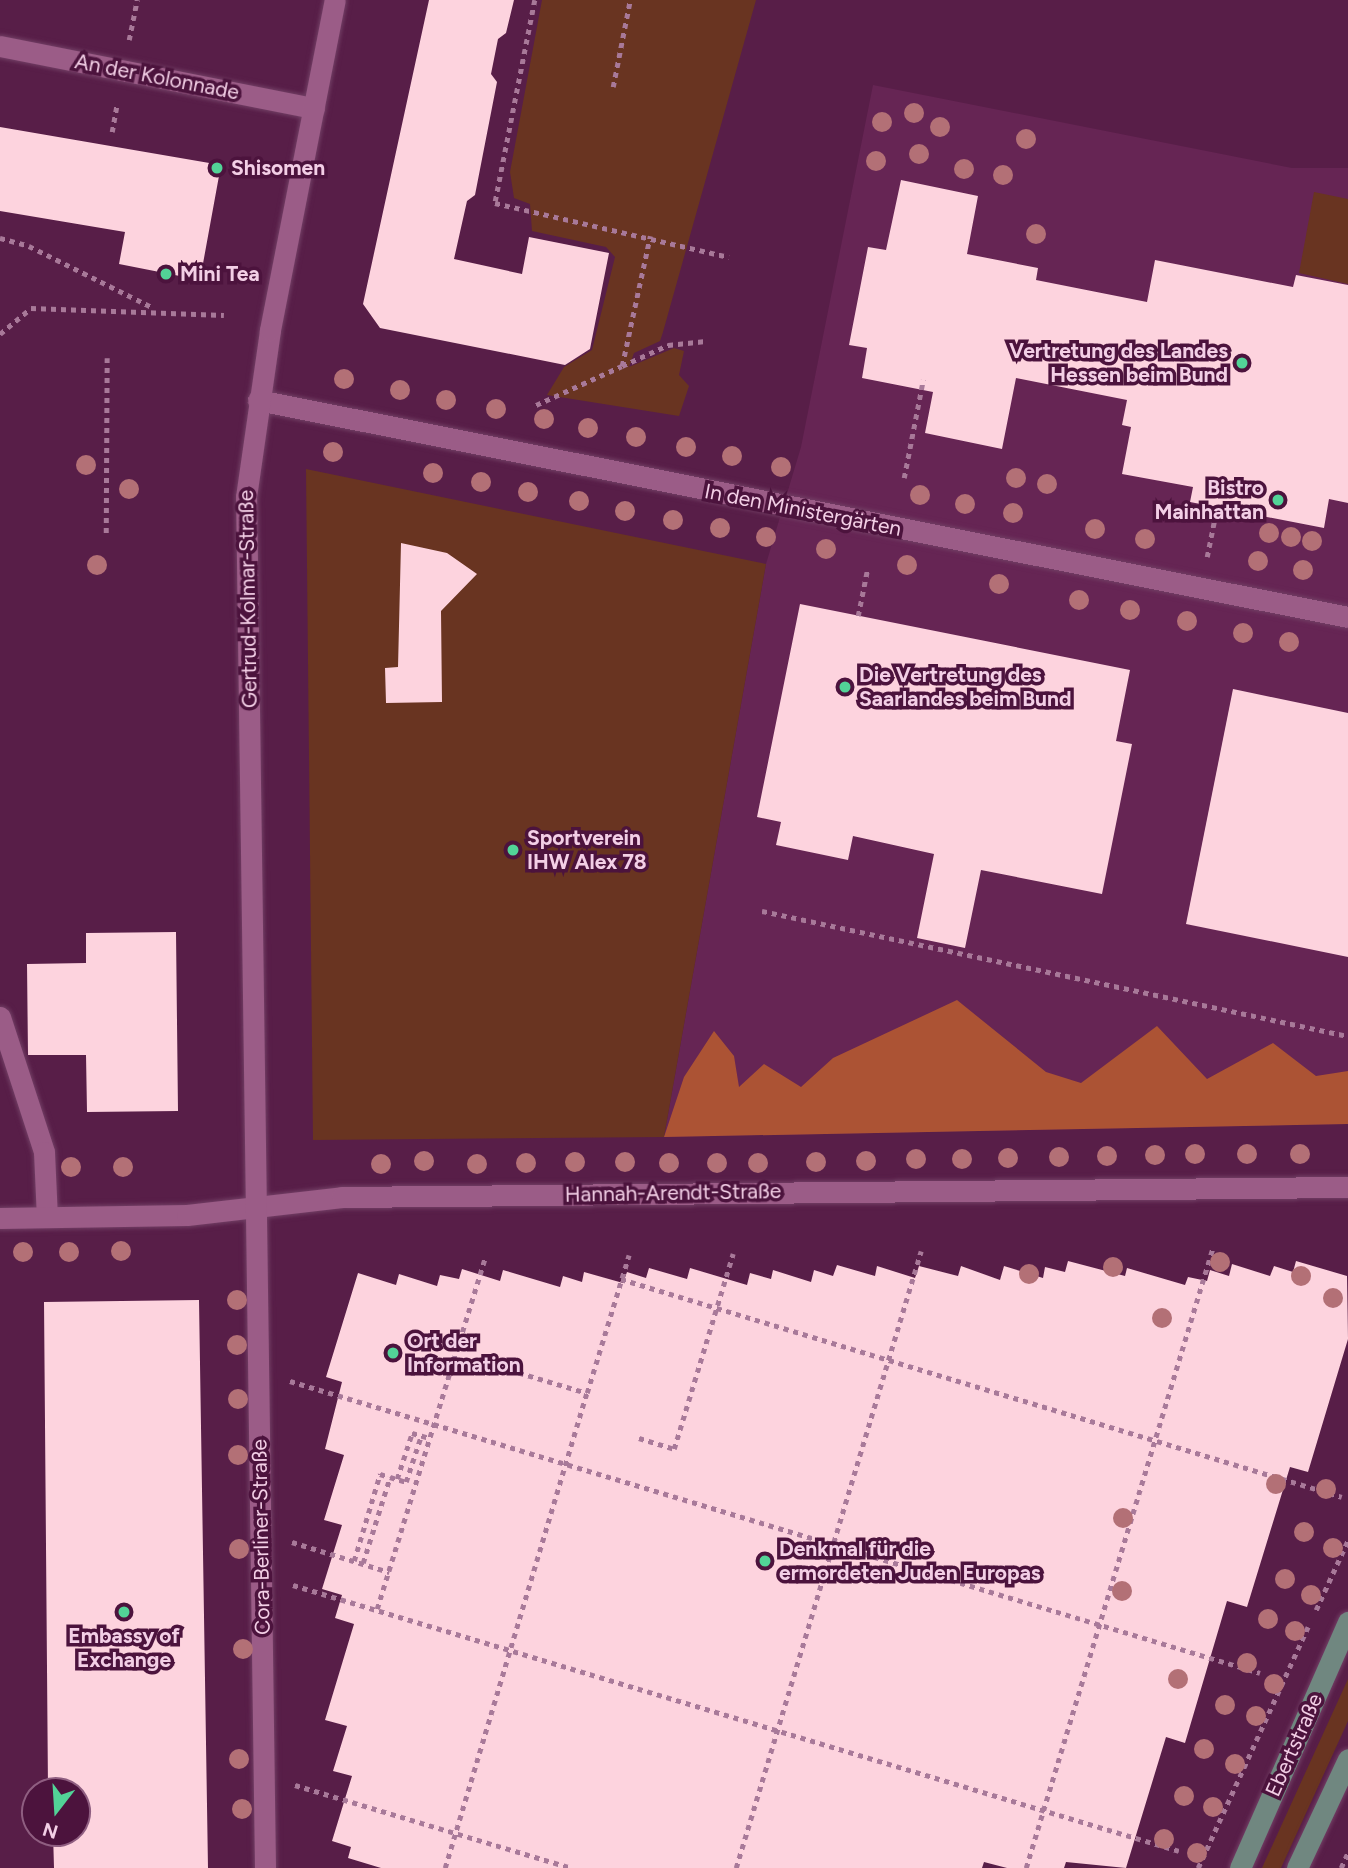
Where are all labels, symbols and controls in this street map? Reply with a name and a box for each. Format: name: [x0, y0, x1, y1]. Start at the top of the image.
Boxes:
street label: An der Kolonnade: [73, 49, 241, 105]
place label: Shisomen: [231, 155, 325, 181]
marker: Shisomen: [209, 160, 225, 176]
place label: Mini Tea: [180, 261, 260, 287]
marker: Mini Tea: [158, 266, 174, 282]
place label: Vertretung des Landes Hessen beim Bund: [1009, 338, 1228, 388]
marker: Vertretung des Landes Hessen beim Bund: [1234, 355, 1250, 371]
place label: Bistro Mainhattan: [1154, 475, 1264, 525]
street label: In den Ministergärten: [702, 479, 904, 541]
street label: Gertrud-Kolmar-Straße: [233, 490, 263, 708]
marker: Bistro Mainhattan: [1270, 492, 1286, 508]
place label: Die Vertretung des Saarlandes beim Bund: [859, 662, 1071, 712]
marker: Die Vertretung des Saarlandes beim Bund: [837, 679, 853, 695]
place label: Sportverein IHW Alex 78: [527, 825, 647, 875]
marker: Sportverein IHW Alex 78: [505, 842, 521, 858]
street label: Hannah-Arendt-Straße: [565, 1179, 781, 1207]
place label: Ort der Information: [407, 1328, 521, 1378]
marker: Ort der Information: [385, 1345, 401, 1361]
street label: Cora-Berliner-Straße: [247, 1439, 275, 1635]
place label: Denkmal für die ermordeten Juden Europas: [779, 1536, 1041, 1586]
marker: Denkmal für die ermordeten Juden Europas: [757, 1553, 773, 1569]
marker: Embassy of Exchange: [116, 1604, 132, 1620]
place label: Embassy of Exchange: [68, 1623, 180, 1673]
street label: Ebertstraße: [1260, 1690, 1328, 1800]
north arrow: [21, 1777, 91, 1847]
text: N: [40, 1818, 61, 1844]

